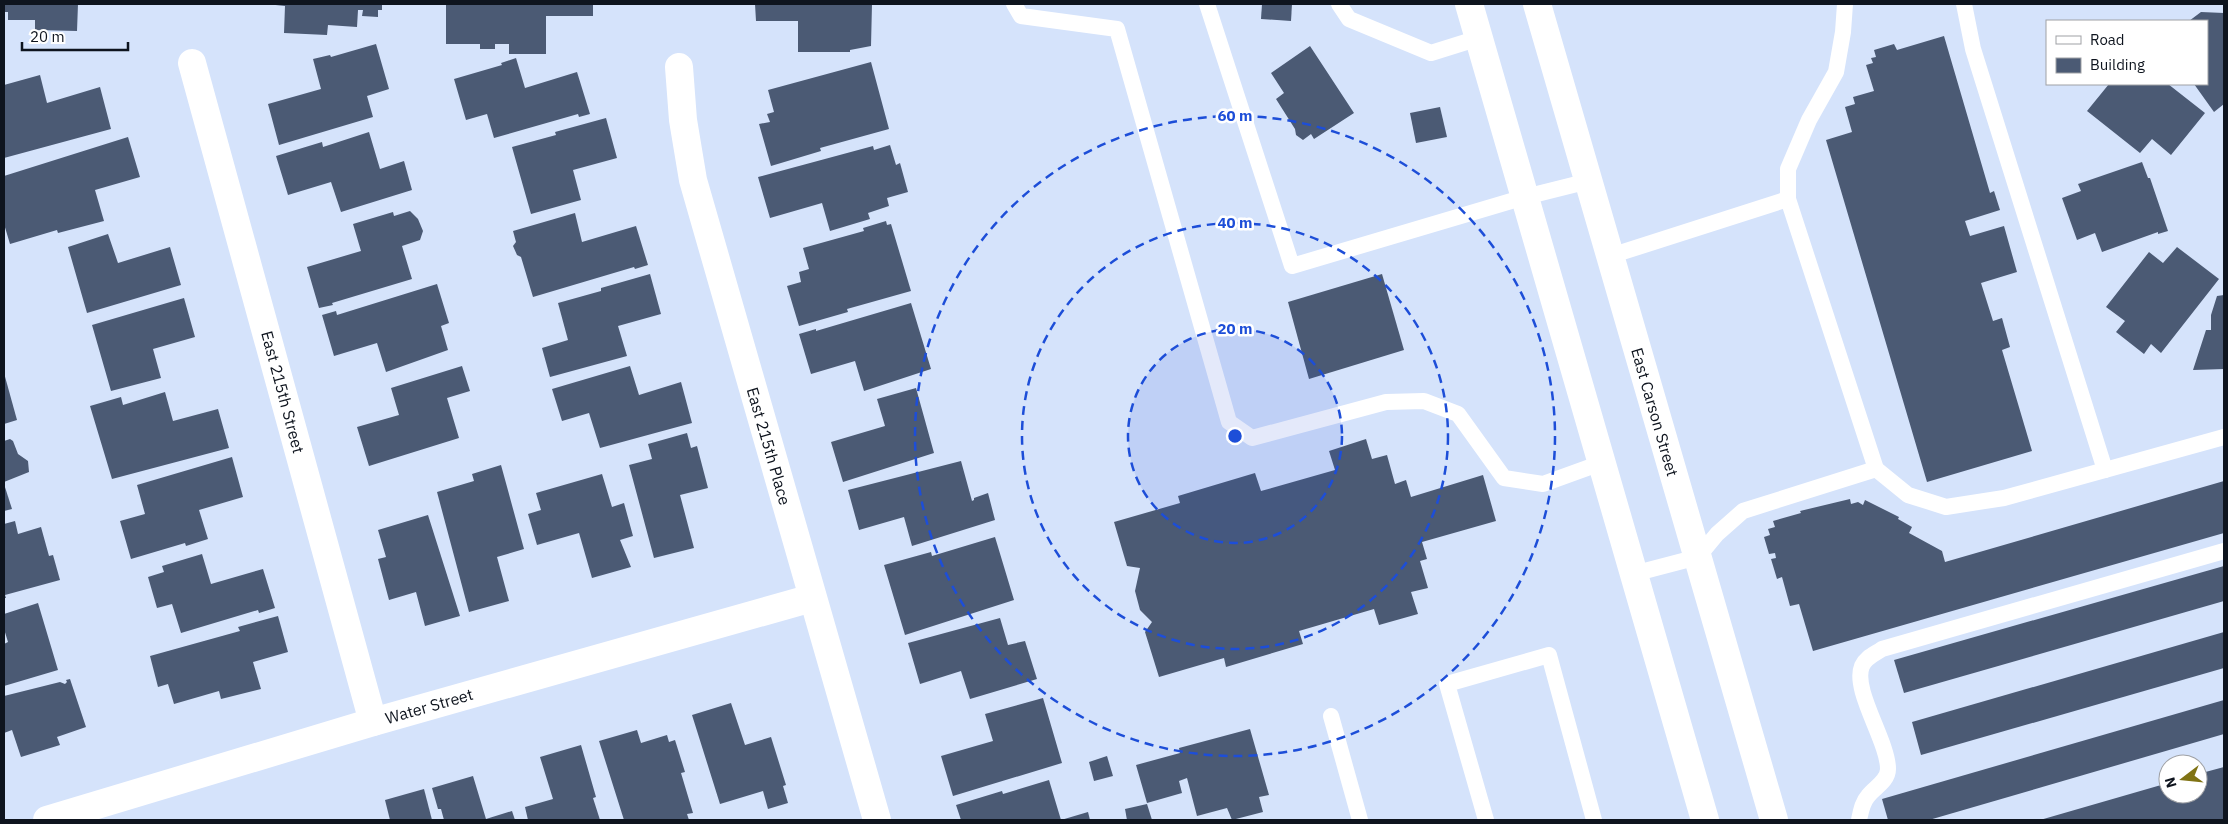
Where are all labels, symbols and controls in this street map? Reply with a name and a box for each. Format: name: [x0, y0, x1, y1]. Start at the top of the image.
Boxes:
scale bar: [22, 20, 129, 52]
legend: [2046, 20, 2208, 85]
text: 20 m: [30, 27, 65, 46]
text: Road: [2090, 30, 2125, 49]
text: Building: [2090, 55, 2145, 74]
text: 60 m: [1218, 106, 1252, 125]
text: 40 m: [1218, 213, 1252, 232]
text: 20 m: [1218, 319, 1252, 338]
street label: East 215th Street: [257, 328, 309, 456]
street label: East Carson Street: [1627, 345, 1683, 479]
street label: East 215th Place: [743, 385, 795, 507]
centre of rings: [1226, 427, 1244, 445]
street label: Water Street: [383, 684, 475, 728]
north arrow: [2158, 754, 2208, 804]
text: N: [2160, 775, 2181, 790]

